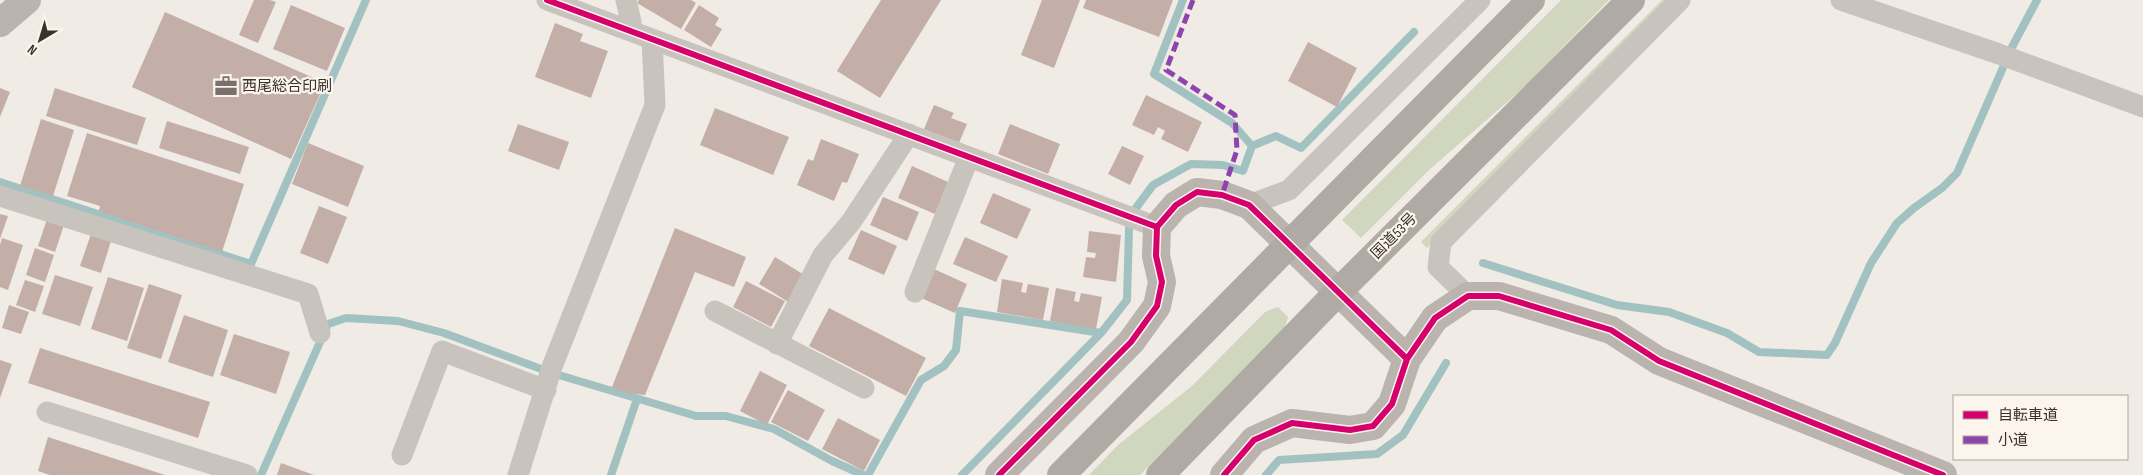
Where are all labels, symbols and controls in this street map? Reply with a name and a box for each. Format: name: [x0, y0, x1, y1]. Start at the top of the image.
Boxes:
north arrow: [15, 15, 65, 65]
text: N: [24, 41, 40, 59]
office icon: 西尾総合印刷: [213, 73, 239, 99]
place label: 西尾総合印刷: [242, 77, 332, 96]
street label: 国道53号: [1367, 209, 1421, 263]
legend: [1953, 395, 2128, 460]
text: 自転車道: [1998, 406, 2058, 425]
text: 小道: [1998, 431, 2028, 450]

